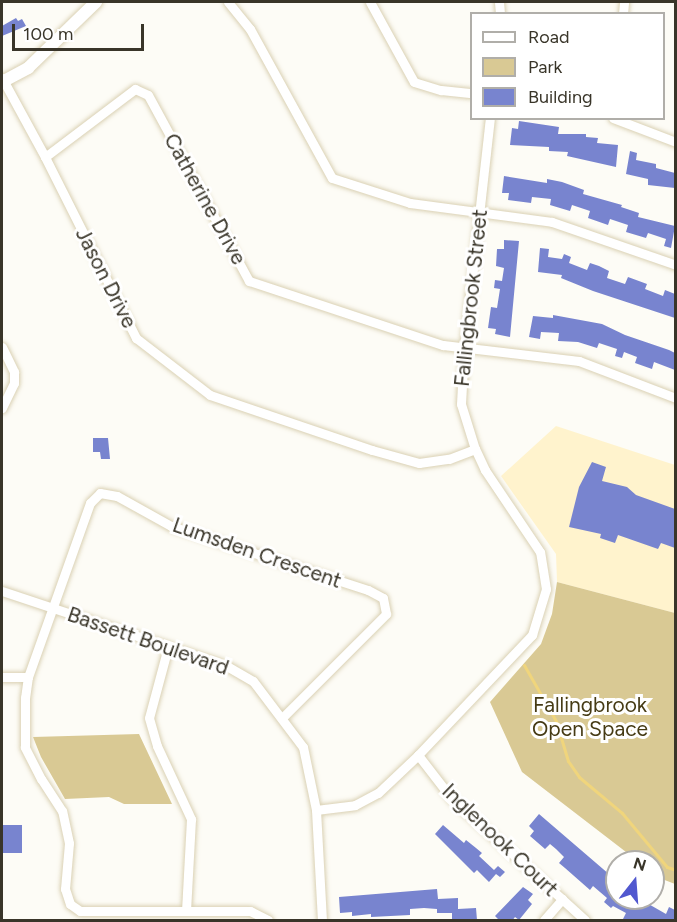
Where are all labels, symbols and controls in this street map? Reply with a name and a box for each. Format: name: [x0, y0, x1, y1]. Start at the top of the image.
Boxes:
scale bar: [15, 12, 147, 50]
legend: [470, 12, 665, 120]
text: 100 m: [23, 23, 73, 45]
text: Road: [528, 26, 569, 48]
text: Park: [528, 56, 562, 78]
text: Building: [528, 86, 593, 108]
street label: Catherine Drive: [159, 129, 251, 269]
street label: Fallingbrook Street: [449, 208, 493, 388]
street label: Jason Drive: [70, 224, 142, 332]
street label: Lumsden Crescent: [169, 512, 345, 594]
street label: Bassett Boulevard: [64, 602, 232, 680]
park label: Fallingbrook Open Space: [532, 692, 648, 742]
street label: Inglenook Court: [437, 778, 563, 902]
north arrow: [605, 850, 665, 910]
text: N: [631, 853, 649, 875]

